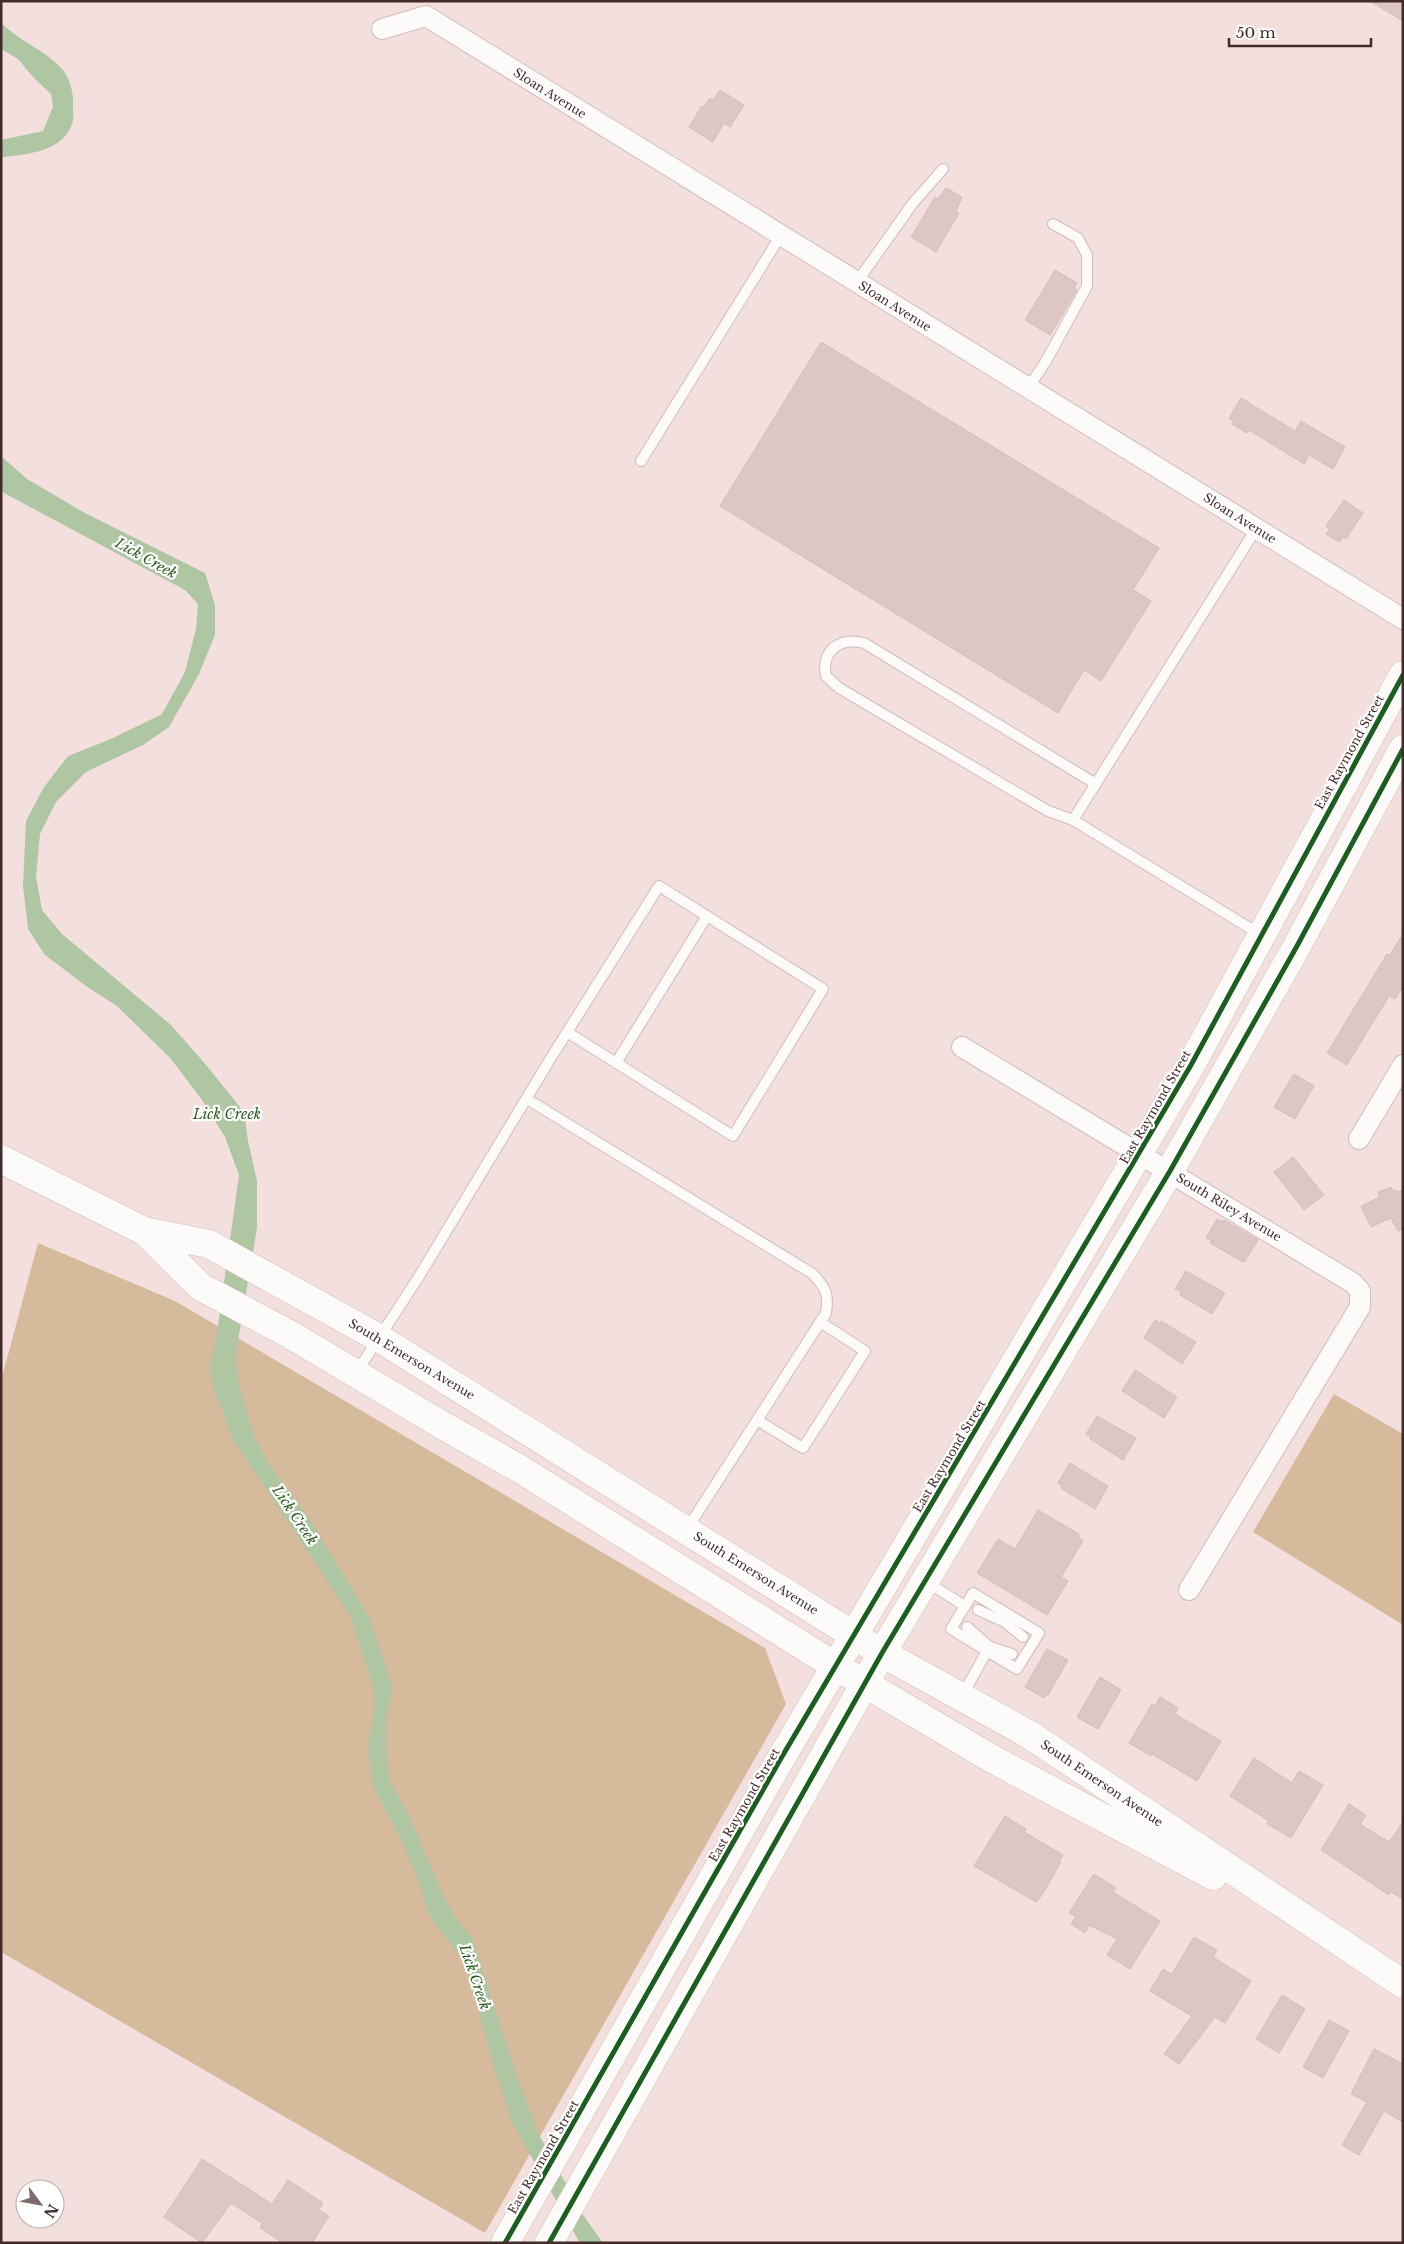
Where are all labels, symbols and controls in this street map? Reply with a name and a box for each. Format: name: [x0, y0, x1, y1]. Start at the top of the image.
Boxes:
scale bar: [1229, 15, 1372, 47]
text: 50 m: [1236, 23, 1276, 42]
street label: Sloan Avenue: [511, 65, 589, 121]
street label: Sloan Avenue: [856, 278, 934, 334]
street label: Sloan Avenue: [1201, 490, 1279, 546]
water label: Lick Creek: [111, 533, 180, 582]
street label: East Raymond Street: [1311, 692, 1387, 812]
street label: East Raymond Street: [1116, 1047, 1194, 1167]
water label: Lick Creek: [192, 1105, 261, 1123]
street label: South Riley Avenue: [1174, 1170, 1284, 1244]
street label: South Emerson Avenue: [346, 1315, 478, 1403]
street label: East Raymond Street: [909, 1396, 989, 1515]
water label: Lick Creek: [268, 1481, 321, 1548]
street label: South Emerson Avenue: [691, 1528, 821, 1618]
street label: South Emerson Avenue: [1038, 1736, 1166, 1830]
street label: East Raymond Street: [705, 1745, 783, 1865]
water label: Lick Creek: [455, 1941, 495, 2012]
street label: East Raymond Street: [504, 2097, 582, 2217]
north arrow: [15, 2179, 65, 2229]
text: N: [40, 2201, 62, 2221]

